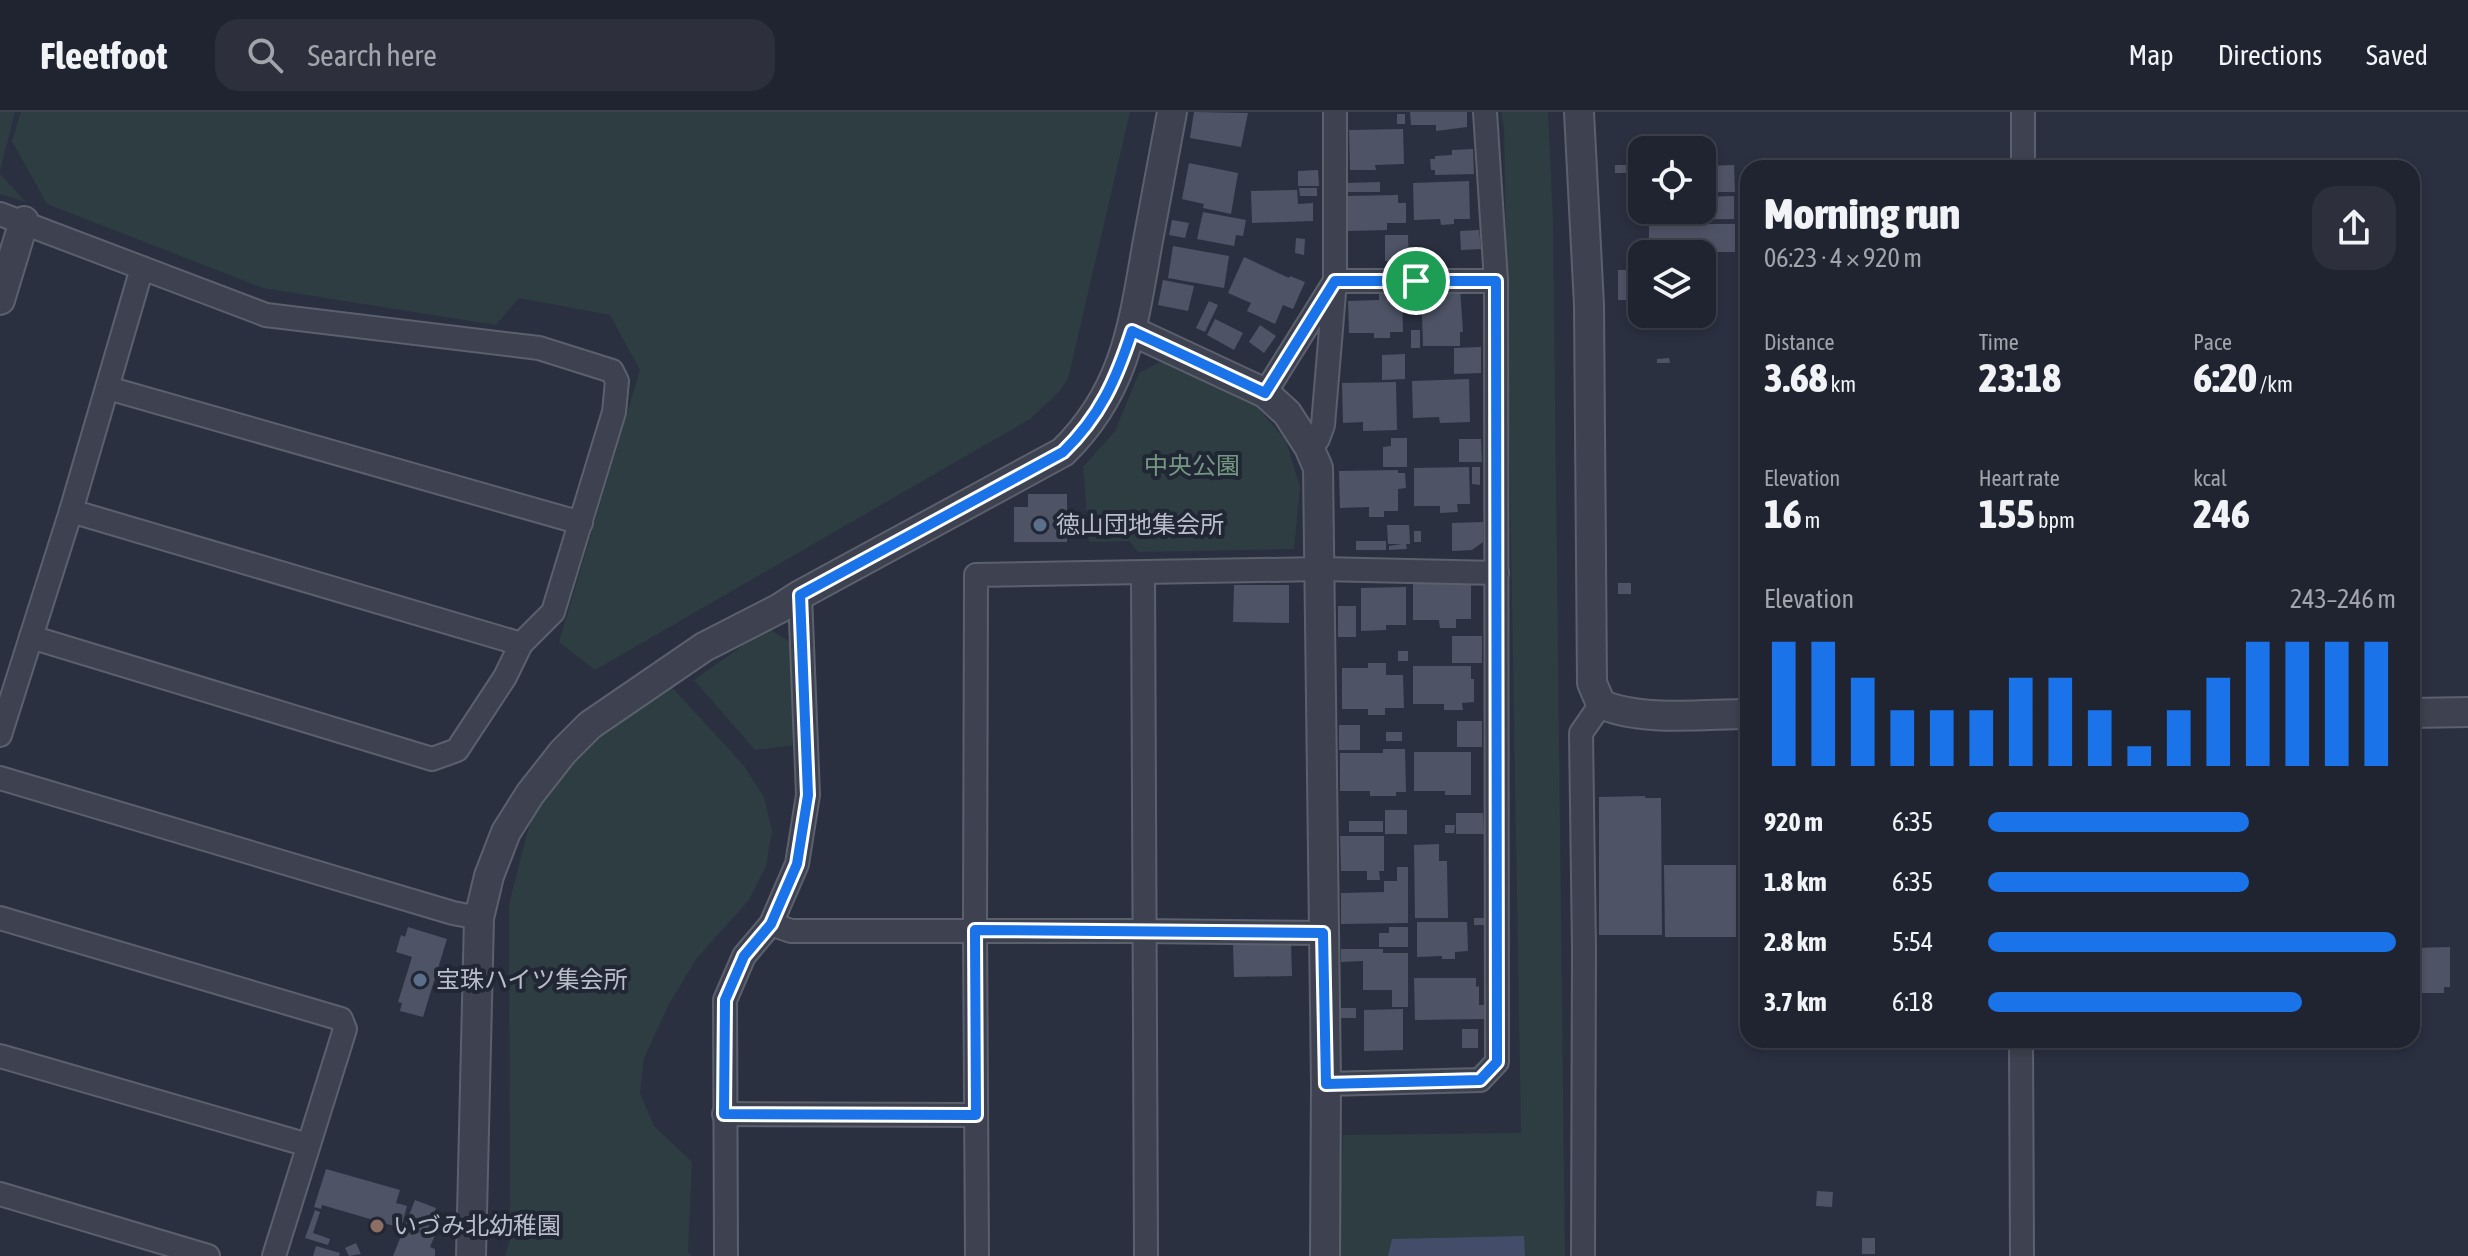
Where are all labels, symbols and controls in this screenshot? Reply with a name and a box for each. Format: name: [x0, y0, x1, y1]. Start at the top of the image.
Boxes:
search box: [215, 19, 775, 91]
icon: search: [243, 33, 287, 77]
text: Fleetfoot: [40, 34, 167, 77]
text: Search here: [307, 38, 437, 72]
text: Map: [2129, 39, 2174, 71]
text: Directions: [2218, 39, 2322, 71]
text: Saved: [2366, 39, 2428, 71]
map controls: [1628, 136, 1716, 328]
button: locate: [1628, 136, 1716, 224]
button: share: [2312, 186, 2396, 270]
text: Morning run: [1764, 188, 1960, 238]
button: layers: [1628, 240, 1716, 328]
text: 06:23 · 4 × 920 m: [1764, 243, 1922, 273]
pin: [1382, 247, 1450, 315]
icon: arrive: [1394, 259, 1438, 303]
text: Distance: [1764, 329, 1835, 355]
text: Time: [1979, 329, 2019, 355]
text: Pace: [2193, 329, 2232, 355]
text: 3.68: [1764, 355, 1828, 400]
text: 23:18: [1979, 355, 2061, 400]
text: 6:20: [2193, 355, 2257, 400]
text: km: [1828, 371, 1856, 397]
text: /km: [2257, 371, 2293, 397]
park label: 中央公園: [1144, 452, 1240, 479]
text: Elevation: [1764, 465, 1840, 491]
text: Heart rate: [1979, 465, 2060, 491]
text: kcal: [2193, 465, 2227, 491]
text: 16: [1764, 491, 1802, 536]
text: 155: [1979, 491, 2035, 536]
text: 246: [2193, 491, 2250, 536]
text: m: [1802, 507, 1820, 533]
text: bpm: [2035, 507, 2075, 533]
place label: 徳山団地集会所: [1056, 511, 1224, 538]
marker: 徳山団地集会所: [1031, 516, 1049, 534]
text: Elevation: [1764, 584, 1854, 614]
text: 243–246 m: [2290, 584, 2396, 614]
text: 920 m: [1764, 807, 1823, 837]
text: 6:35: [1892, 807, 1933, 837]
text: 1.8 km: [1764, 867, 1827, 897]
text: 6:35: [1892, 867, 1933, 897]
text: 2.8 km: [1764, 927, 1827, 957]
text: 5:54: [1892, 927, 1933, 957]
place label: 宝珠ハイツ集会所: [436, 966, 628, 993]
marker: 宝珠ハイツ集会所: [411, 971, 429, 989]
text: 3.7 km: [1764, 987, 1827, 1017]
text: 6:18: [1892, 987, 1933, 1017]
place label: いづみ北幼稚園: [393, 1212, 561, 1239]
marker: いづみ北幼稚園: [368, 1217, 386, 1235]

